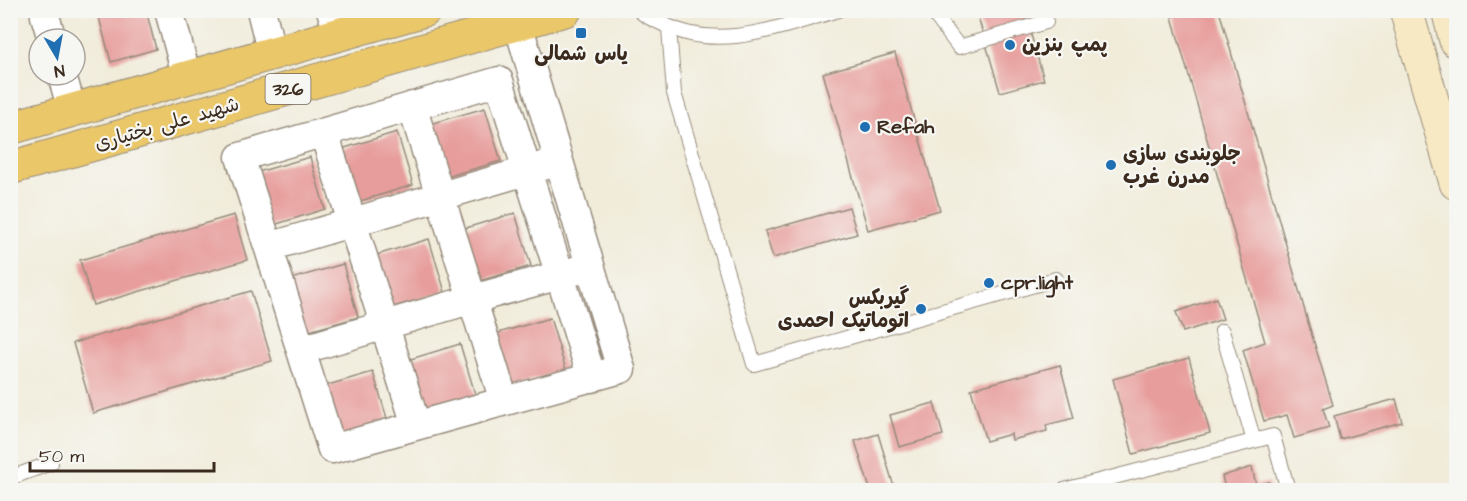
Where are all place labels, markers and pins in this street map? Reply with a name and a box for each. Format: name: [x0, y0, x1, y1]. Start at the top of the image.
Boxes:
marker: یاس شمالی: [574, 26, 588, 40]
place label: پمپ بنزین: [1022, 31, 1107, 59]
marker: پمپ بنزین: [1003, 38, 1017, 52]
place label: یاس شمالی: [534, 40, 628, 68]
place label: Refah: [877, 113, 935, 141]
marker: Refah: [858, 120, 872, 134]
place label: جلوبندی سازی مدرن غرب: [1123, 140, 1241, 191]
marker: جلوبندی سازی مدرن غرب: [1104, 158, 1118, 172]
place label: cpr.light: [1001, 269, 1074, 298]
marker: cpr.light: [982, 276, 996, 290]
place label: گیربکس اتوماتیک احمدی: [778, 284, 909, 335]
marker: گیربکس اتوماتیک احمدی: [914, 302, 928, 316]

